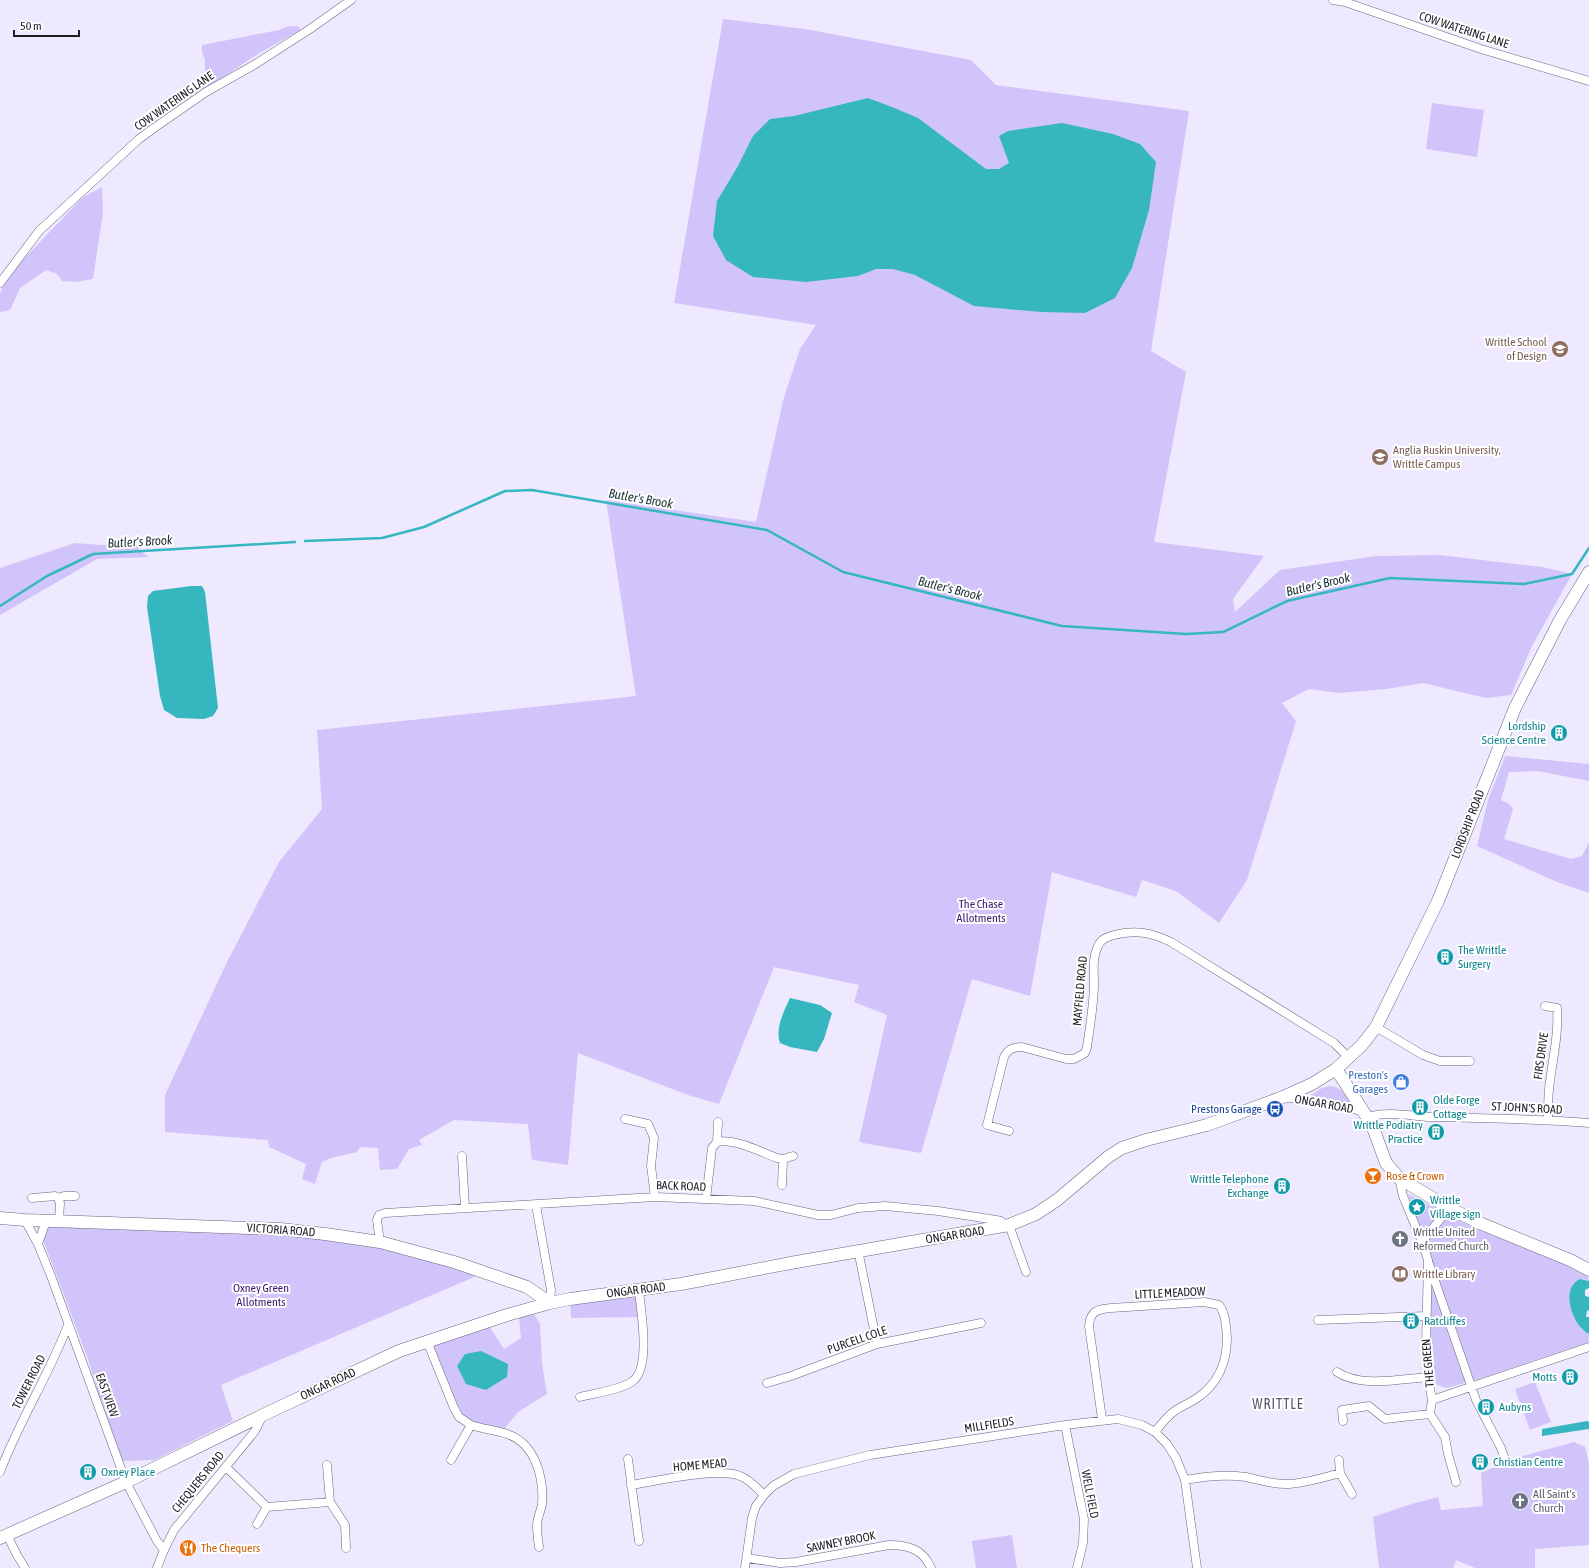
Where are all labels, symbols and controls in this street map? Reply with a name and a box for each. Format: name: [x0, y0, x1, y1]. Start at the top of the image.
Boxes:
street label: COW WATERING LANE: [1417, 9, 1511, 51]
scale bar: [14, 12, 79, 38]
text: 50 m: [20, 19, 42, 33]
street label: COW WATERING LANE: [132, 68, 216, 134]
place label: Writtle School of Design: [1485, 335, 1548, 363]
school or university icon: Writtle School of Design: [1550, 339, 1570, 359]
place label: Anglia Ruskin University, Writtle Campus: [1393, 443, 1501, 471]
school or university icon: Anglia Ruskin University, Writtle Campus: [1370, 447, 1390, 467]
water label: Butler's Brook: [607, 485, 675, 512]
water label: Butler's Brook: [107, 532, 173, 551]
water label: Butler's Brook: [1285, 570, 1352, 599]
water label: Butler's Brook: [916, 573, 984, 604]
place label: Lordship Science Centre: [1482, 719, 1546, 747]
building icon: Lordship Science Centre: [1549, 723, 1569, 743]
street label: LORDSHIP ROAD: [1449, 788, 1488, 860]
park label: The Chase Allotments: [957, 897, 1005, 925]
place label: The Writtle Surgery: [1458, 943, 1506, 971]
building icon: The Writtle Surgery: [1435, 947, 1455, 967]
street label: MAYFIELD ROAD: [1070, 955, 1090, 1027]
street label: FIRS DRIVE: [1531, 1032, 1551, 1080]
place label: Preston's Garages: [1348, 1068, 1388, 1096]
shop icon: Preston's Garages: [1391, 1072, 1411, 1092]
street label: ONGAR ROAD: [1294, 1092, 1355, 1116]
place label: Olde Forge Cottage: [1433, 1093, 1480, 1121]
building icon: Olde Forge Cottage: [1410, 1097, 1430, 1117]
bus stop icon: Prestons Garage: [1265, 1099, 1285, 1119]
street label: ST JOHN'S ROAD: [1491, 1099, 1563, 1117]
place label: Prestons Garage: [1191, 1102, 1262, 1116]
place label: Writtle Podiatry Practice: [1354, 1118, 1423, 1146]
building icon: Writtle Podiatry Practice: [1426, 1122, 1446, 1142]
bar icon: Rose & Crown: [1363, 1166, 1383, 1186]
place label: Rose & Crown: [1386, 1169, 1444, 1183]
place label: Writtle Telephone Exchange: [1190, 1172, 1269, 1200]
building icon: Writtle Telephone Exchange: [1272, 1176, 1292, 1196]
street label: BACK ROAD: [656, 1178, 706, 1194]
place label: Writtle Village sign: [1430, 1193, 1481, 1221]
place icon: Writtle Village sign: [1407, 1197, 1427, 1217]
street label: VICTORIA ROAD: [246, 1221, 316, 1239]
street label: ONGAR ROAD: [925, 1223, 986, 1247]
place label: Writtle United Reformed Church: [1413, 1225, 1489, 1253]
church icon: Writtle United Reformed Church: [1390, 1229, 1410, 1249]
library icon: Writtle Library: [1390, 1264, 1410, 1284]
place label: Writtle Library: [1413, 1267, 1476, 1281]
street label: ONGAR ROAD: [606, 1279, 667, 1301]
park label: Oxney Green Allotments: [233, 1281, 289, 1309]
street label: LITTLE MEADOW: [1134, 1284, 1206, 1302]
building icon: Ratcliffes: [1401, 1311, 1421, 1331]
place label: Ratcliffes: [1424, 1314, 1465, 1328]
street label: PURCELL COLE: [825, 1323, 889, 1357]
street label: THE GREEN: [1419, 1338, 1437, 1388]
street label: TOWER ROAD: [9, 1352, 49, 1411]
street label: ONGAR ROAD: [298, 1365, 358, 1403]
building icon: Motts: [1560, 1367, 1580, 1387]
place label: Motts: [1532, 1370, 1557, 1384]
street label: EAST VIEW: [93, 1371, 121, 1419]
district label: WRITTLE: [1252, 1396, 1304, 1412]
building icon: Aubyns: [1476, 1397, 1496, 1417]
place label: Aubyns: [1499, 1400, 1531, 1414]
street label: MILLFIELDS: [963, 1414, 1015, 1436]
street label: CHEQUERS ROAD: [169, 1448, 227, 1515]
building icon: Christian Centre: [1470, 1452, 1490, 1472]
place label: Christian Centre: [1493, 1455, 1563, 1469]
street label: HOME MEAD: [672, 1456, 728, 1474]
building icon: Oxney Place: [78, 1462, 98, 1482]
place label: Oxney Place: [101, 1465, 155, 1479]
street label: WELL FIELD: [1078, 1469, 1102, 1520]
place label: All Saint's Church: [1533, 1487, 1576, 1515]
church icon: All Saint's Church: [1510, 1491, 1530, 1511]
street label: SAWNEY BROOK: [805, 1528, 877, 1556]
restaurant icon: The Chequers: [178, 1538, 198, 1558]
place label: The Chequers: [201, 1541, 260, 1555]

